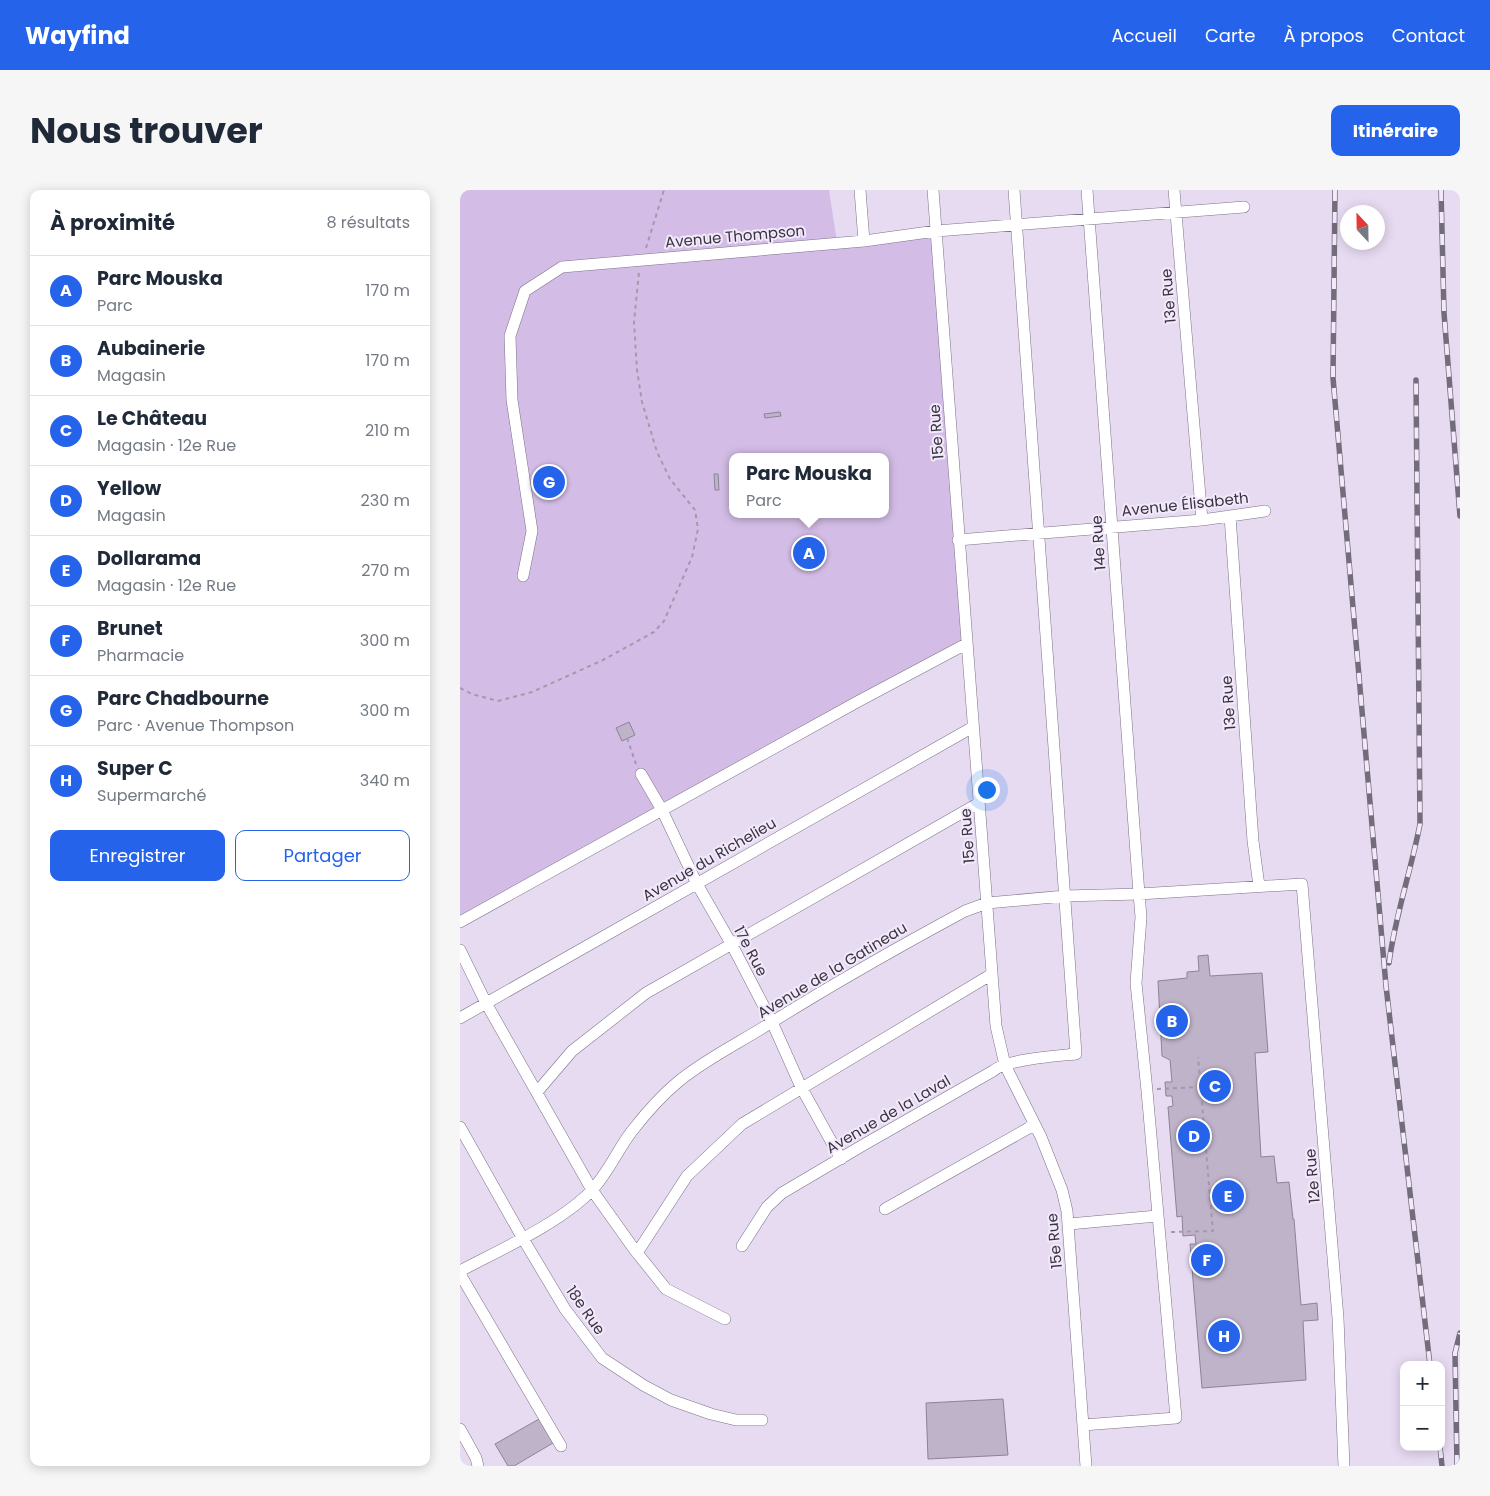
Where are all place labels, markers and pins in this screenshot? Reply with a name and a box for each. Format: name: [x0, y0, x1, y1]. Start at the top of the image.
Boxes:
pin: G: [533, 463, 565, 501]
pin: A: [793, 534, 825, 572]
pin: B: [1156, 1002, 1188, 1040]
pin: C: [1199, 1067, 1231, 1105]
pin: D: [1178, 1117, 1210, 1155]
pin: E: [1212, 1177, 1244, 1215]
pin: F: [1191, 1241, 1223, 1279]
pin: H: [1208, 1317, 1240, 1355]

